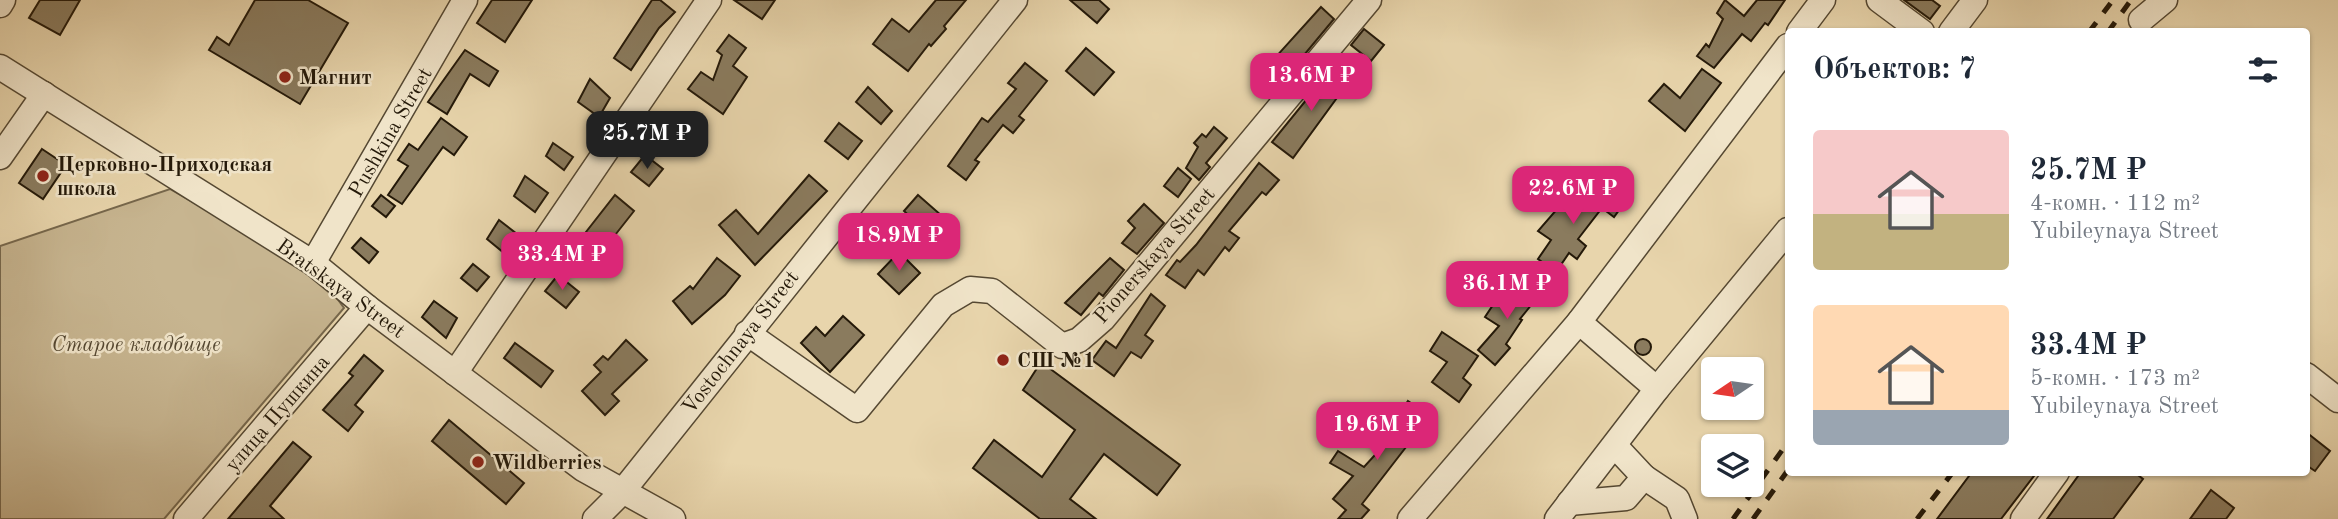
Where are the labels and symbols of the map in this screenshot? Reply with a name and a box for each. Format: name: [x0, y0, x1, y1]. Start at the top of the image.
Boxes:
pin: 13.6M ₽: [1246, 54, 1376, 113]
street label: Pushkina Street: [346, 64, 437, 201]
place label: Магнит: [299, 68, 372, 89]
marker: Магнит: [277, 69, 293, 85]
pin: 25.7M ₽: [582, 111, 712, 171]
place label: Церковно-Приходская школа: [57, 155, 272, 200]
pin: 22.6M ₽: [1508, 166, 1638, 226]
marker: Церковно-Приходская школа: [35, 168, 51, 184]
street label: Pionerskaya Street: [1091, 184, 1220, 328]
pin: 18.9M ₽: [834, 214, 964, 273]
pin: 33.4M ₽: [497, 232, 627, 292]
street label: Bratskaya Street: [272, 236, 408, 343]
pin: 36.1M ₽: [1442, 262, 1572, 321]
street label: Vostochnaya Street: [679, 267, 804, 419]
park label: Старое кладбище: [51, 335, 221, 356]
place label: СШ №1: [1017, 351, 1095, 372]
street label: улица Пушкина: [222, 352, 334, 476]
marker: СШ №1: [995, 352, 1011, 368]
north arrow: [1701, 357, 1764, 420]
pin: 19.6M ₽: [1312, 402, 1442, 462]
place label: Wildberries: [492, 453, 602, 474]
marker: Wildberries: [470, 454, 486, 470]

